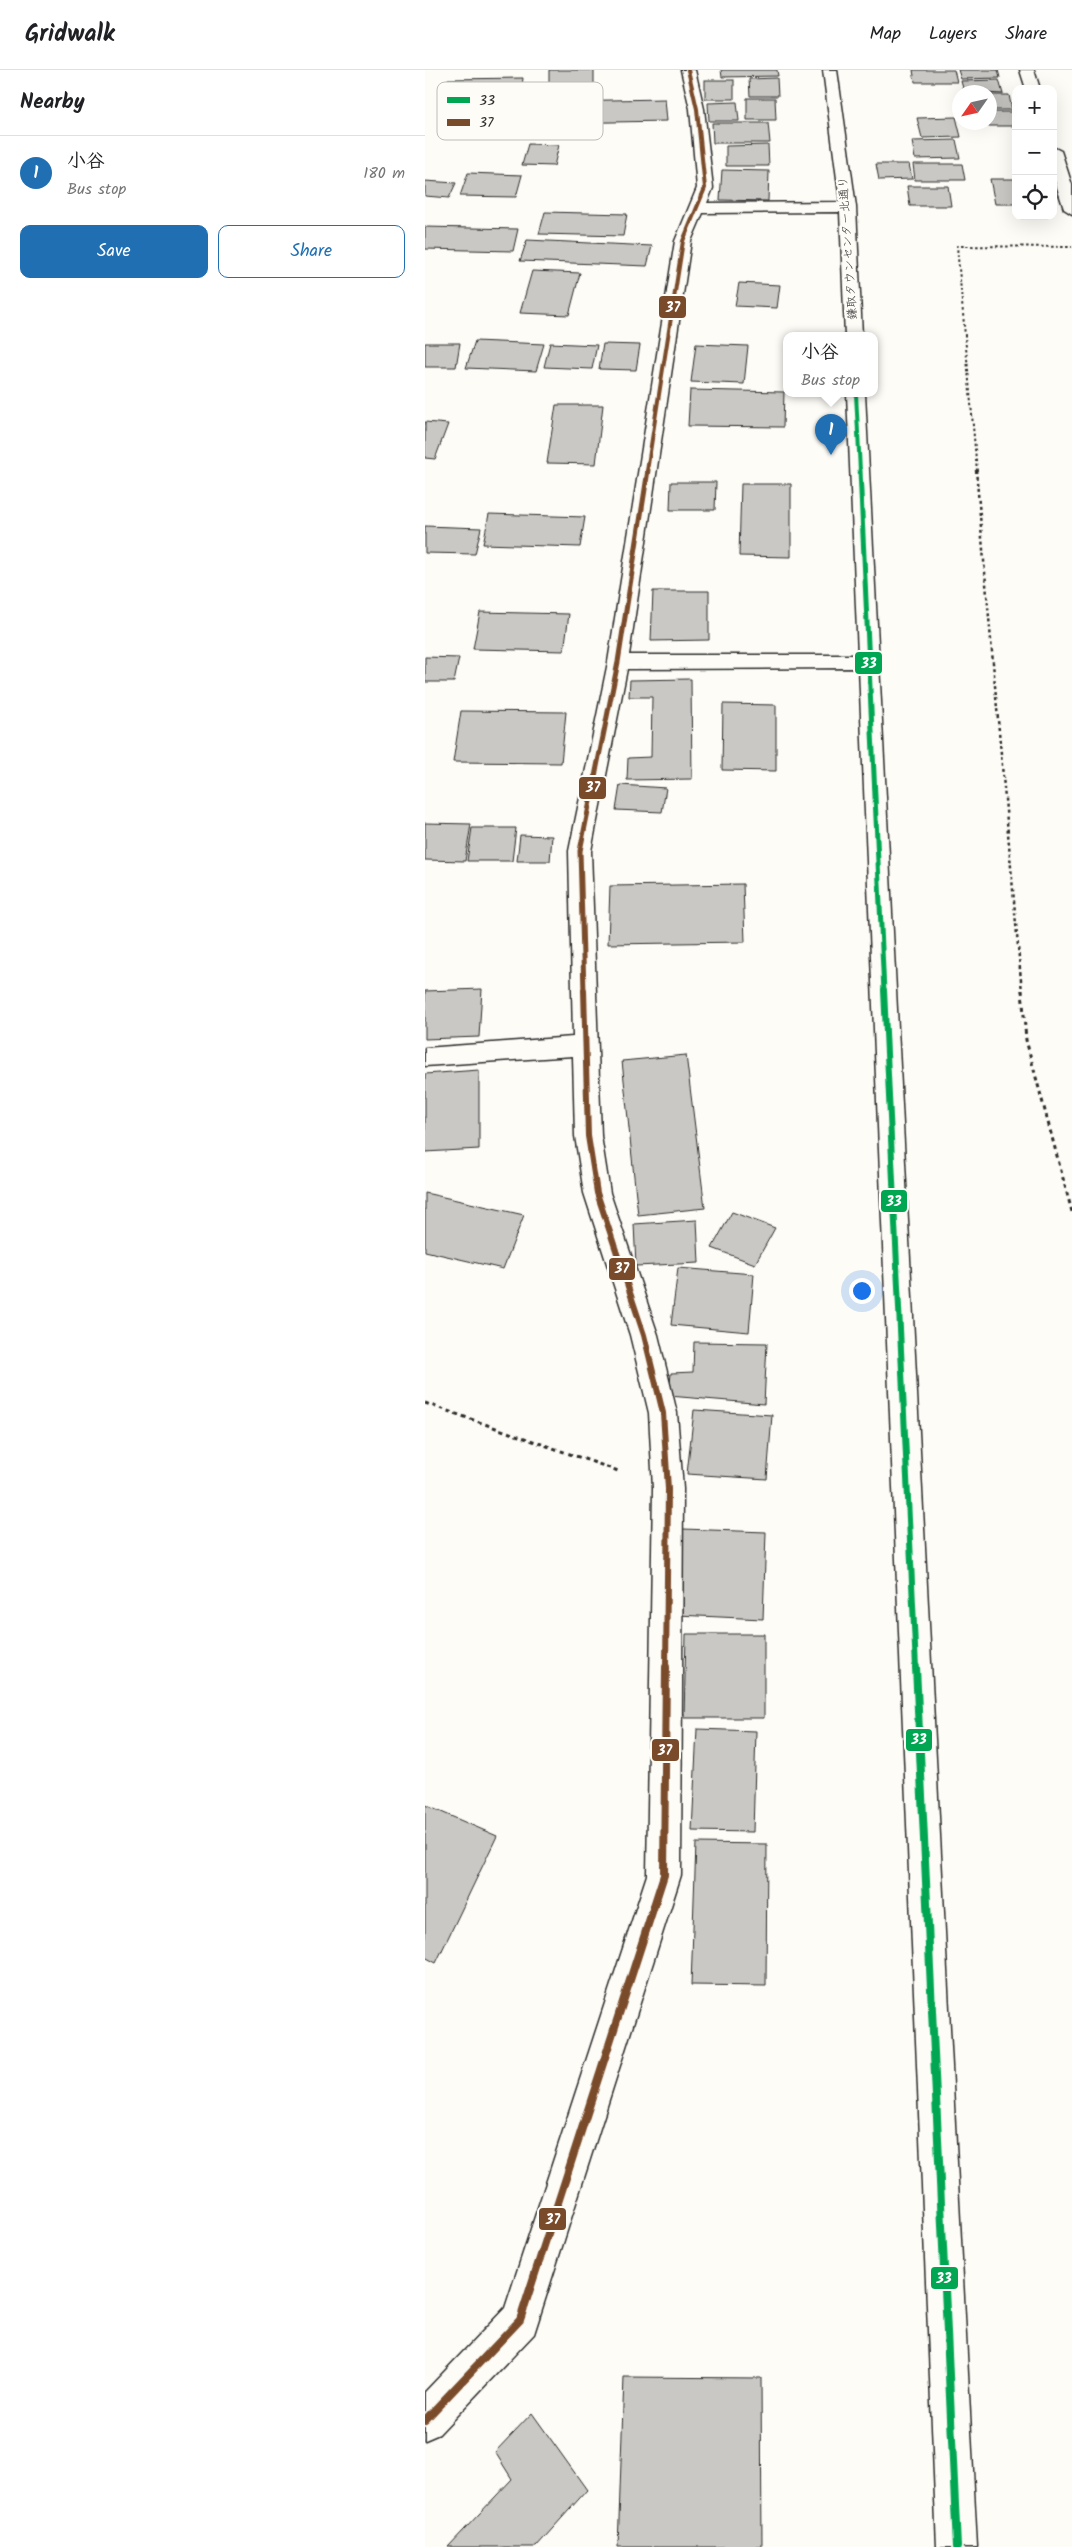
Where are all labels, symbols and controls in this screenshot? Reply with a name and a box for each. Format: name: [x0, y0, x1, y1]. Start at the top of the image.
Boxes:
text: Gridwalk: [25, 15, 115, 54]
text: Map: [870, 20, 901, 49]
text: Layers: [929, 20, 977, 49]
text: Share: [1005, 20, 1047, 49]
legend: [437, 82, 603, 140]
north arrow: [952, 85, 997, 130]
map controls: [1012, 85, 1057, 220]
button: +: [1012, 85, 1057, 130]
text: Nearby: [20, 86, 85, 119]
text: 33: [479, 90, 495, 112]
text: 37: [479, 112, 494, 134]
button: −: [1012, 130, 1057, 175]
text: 小谷: [67, 147, 105, 177]
text: 1: [34, 161, 38, 186]
text: 180 m: [363, 161, 405, 186]
button: locate: [1012, 175, 1057, 220]
street label: 鎌取タウンセンター北通り: [834, 176, 862, 320]
text: Bus stop: [67, 177, 126, 202]
button: Save: [20, 225, 208, 278]
button: Share: [218, 225, 405, 278]
line badge: 37: [658, 295, 687, 319]
text: 37: [665, 297, 681, 319]
popup: [783, 332, 878, 397]
text: 小谷: [801, 338, 839, 368]
text: Bus stop: [801, 368, 860, 393]
pin: 1: [815, 414, 847, 455]
line badge: 33: [854, 651, 883, 675]
text: 33: [860, 653, 877, 675]
line badge: 37: [578, 776, 607, 800]
text: 37: [585, 777, 601, 799]
line badge: 33: [880, 1189, 908, 1213]
text: 33: [885, 1191, 902, 1213]
line badge: 37: [608, 1257, 636, 1281]
text: 37: [614, 1258, 630, 1280]
your location: [849, 1278, 875, 1304]
line badge: 33: [905, 1728, 933, 1752]
text: 33: [910, 1729, 927, 1751]
line badge: 37: [651, 1738, 680, 1762]
text: 37: [657, 1740, 673, 1762]
line badge: 37: [538, 2207, 567, 2231]
text: 37: [545, 2209, 561, 2231]
line badge: 33: [930, 2266, 959, 2290]
text: 33: [935, 2268, 952, 2290]

